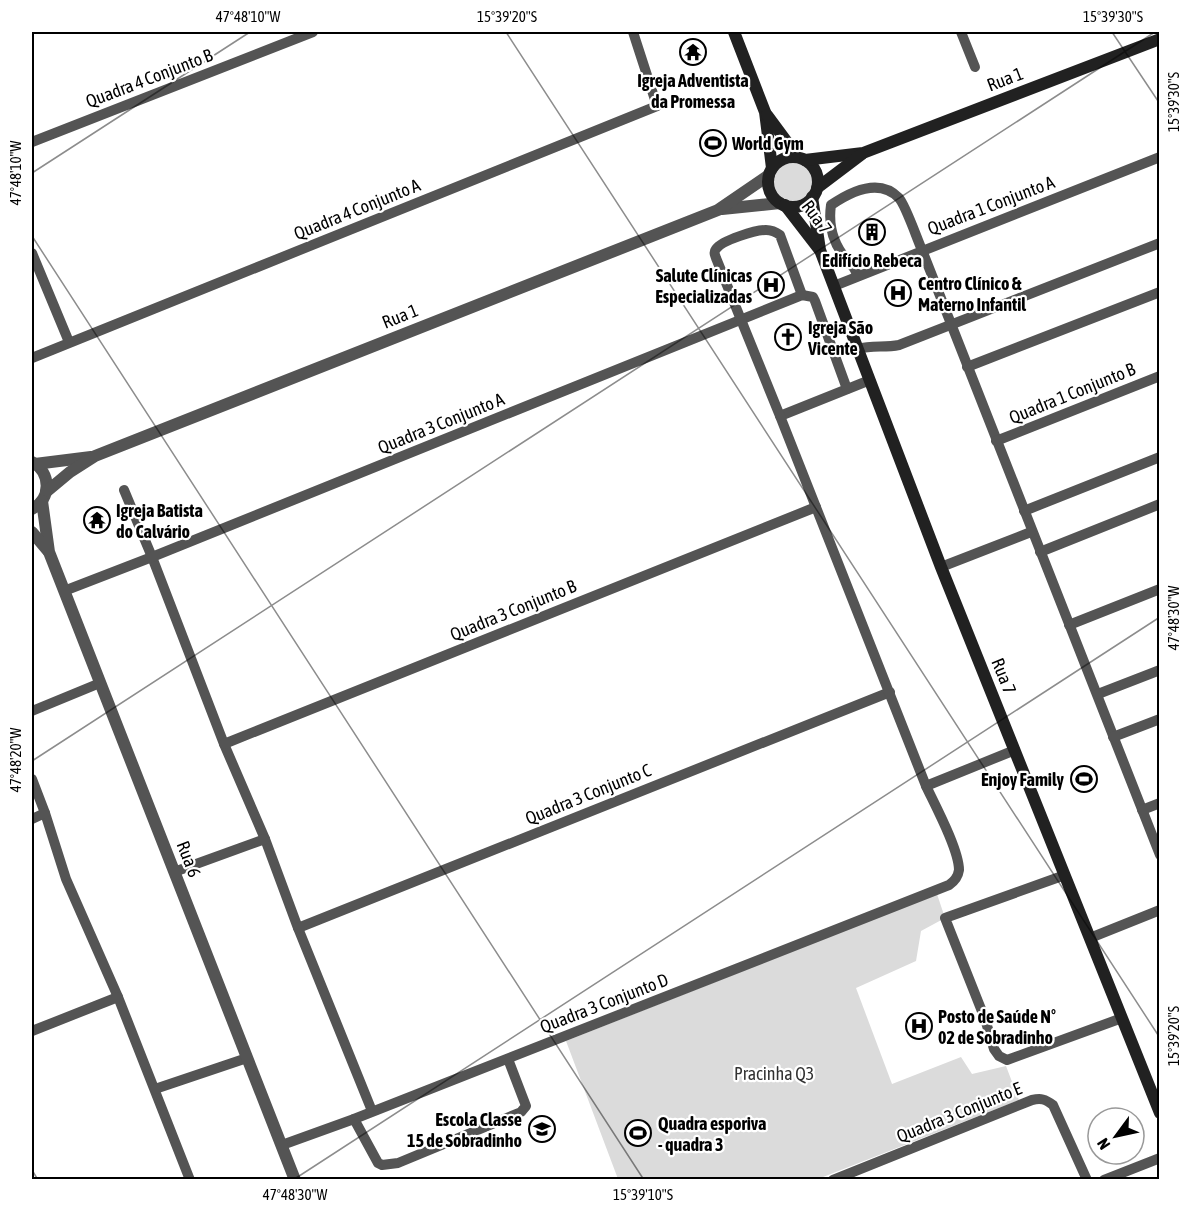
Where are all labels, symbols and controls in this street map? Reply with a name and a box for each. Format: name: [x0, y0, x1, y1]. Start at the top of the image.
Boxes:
text: 47°48'10"W: [216, 8, 280, 25]
text: 15°39'20"S: [477, 8, 537, 25]
text: 15°39'30"S: [1083, 8, 1143, 25]
temple icon: Igreja Adventista da Promessa: [678, 37, 708, 67]
street label: Quadra 4 Conjunto B: [83, 44, 216, 112]
street label: Rua 1: [984, 63, 1026, 95]
place label: Igreja Adventista da Promessa: [637, 70, 749, 112]
text: 15°39'30"S: [1165, 72, 1182, 132]
sports icon: World Gym: [698, 128, 728, 158]
place label: World Gym: [731, 133, 804, 154]
text: 47°48'10"W: [7, 141, 24, 205]
street label: Quadra 1 Conjunto A: [924, 171, 1058, 239]
street label: Quadra 4 Conjunto A: [291, 174, 423, 244]
street label: Rua 7: [797, 196, 837, 238]
building icon: Edifício Rebeca: [857, 217, 887, 247]
place label: Edifício Rebeca: [822, 250, 922, 271]
place label: Salute Clínicas Especializadas: [655, 265, 753, 307]
hospital icon: Salute Clínicas Especializadas: [756, 270, 786, 300]
place label: Centro Clínico & Materno Infantil: [918, 273, 1026, 315]
hospital icon: Centro Clínico & Materno Infantil: [883, 278, 913, 308]
street label: Rua 1: [379, 299, 421, 333]
place label: Igreja São Vicente: [807, 317, 873, 359]
church icon: Igreja São Vicente: [773, 322, 803, 352]
street label: Quadra 1 Conjunto B: [1006, 358, 1139, 428]
street label: Quadra 3 Conjunto A: [375, 388, 507, 458]
place label: Igreja Batista do Calvário: [116, 500, 203, 542]
temple icon: Igreja Batista do Calvário: [82, 505, 112, 535]
street label: Quadra 3 Conjunto B: [447, 575, 580, 645]
text: 47°48'30"W: [1165, 586, 1182, 650]
street label: Rua 7: [987, 655, 1021, 697]
text: 47°48'20"W: [7, 728, 24, 792]
street label: Quadra 3 Conjunto C: [522, 759, 654, 829]
sports icon: Enjoy Family: [1069, 764, 1099, 794]
place label: Enjoy Family: [981, 769, 1065, 790]
street label: Rua 6: [173, 838, 205, 880]
street label: Quadra 3 Conjunto D: [537, 969, 671, 1037]
place label: Posto de Saúde N° 02 de Sobradinho: [938, 1006, 1056, 1048]
text: 15°39'20"S: [1165, 1006, 1182, 1066]
hospital icon: Posto de Saúde N° 02 de Sobradinho: [904, 1011, 934, 1041]
park label: Pracinha Q3: [734, 1063, 814, 1084]
street label: Quadra 3 Conjunto E: [893, 1077, 1025, 1147]
north arrow: [1086, 1106, 1146, 1166]
place label: Escola Classe 15 de Sobradinho: [407, 1109, 522, 1151]
place label: Quadra esporiva - quadra 3: [658, 1113, 766, 1155]
school or university icon: Escola Classe 15 de Sobradinho: [527, 1114, 557, 1144]
sports icon: Quadra esporiva - quadra 3: [623, 1118, 653, 1148]
text: N: [1093, 1135, 1114, 1153]
text: 47°48'30"W: [263, 1186, 327, 1203]
text: 15°39'10"S: [613, 1186, 673, 1203]

